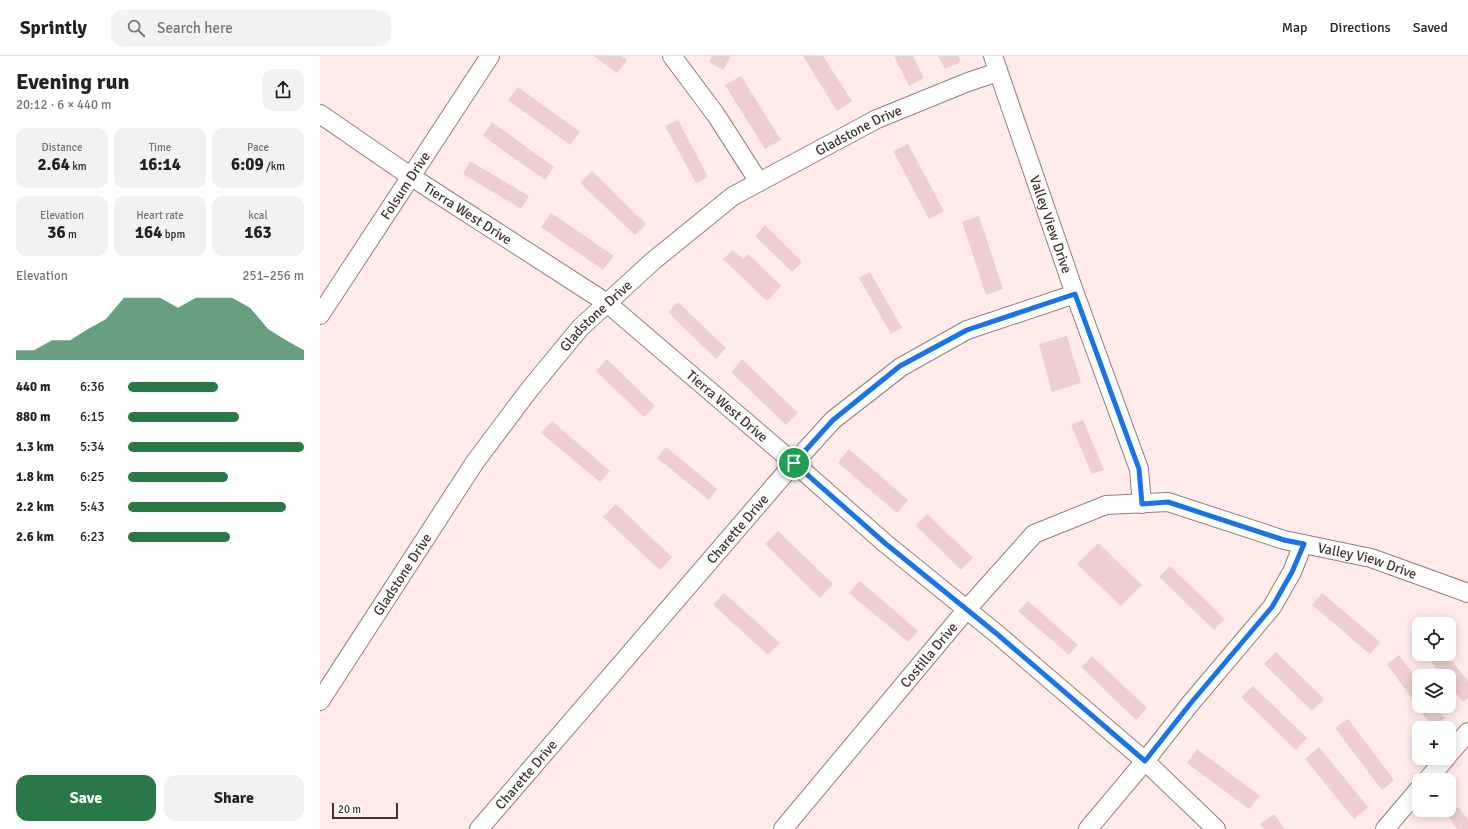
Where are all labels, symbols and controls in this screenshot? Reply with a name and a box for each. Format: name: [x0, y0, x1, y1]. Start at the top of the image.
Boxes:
search box: [111, 10, 391, 46]
text: Sprintly: [20, 16, 87, 40]
icon: search: [125, 17, 147, 39]
text: Search here: [157, 19, 233, 37]
text: Map: [1282, 19, 1308, 36]
text: Directions: [1330, 19, 1391, 36]
text: Saved: [1413, 19, 1448, 36]
text: Evening run: [16, 68, 130, 95]
button: share: [262, 69, 304, 111]
text: 20:12 · 6 × 440 m: [16, 97, 111, 113]
street label: Gladstone Drive: [812, 102, 904, 160]
text: Distance: [42, 141, 82, 154]
text: Time: [149, 141, 171, 154]
text: Pace: [247, 141, 269, 154]
street label: Folsum Drive: [377, 149, 434, 223]
text: 2.64: [37, 154, 70, 175]
text: 16:14: [139, 154, 181, 175]
text: 6:09: [231, 154, 264, 175]
text: km: [70, 160, 87, 173]
text: /km: [264, 160, 285, 173]
street label: Valley View Drive: [1026, 173, 1075, 276]
street label: Tierra West Drive: [420, 179, 515, 248]
text: Elevation: [40, 209, 84, 222]
text: Heart rate: [136, 209, 184, 222]
text: kcal: [248, 209, 268, 222]
text: 36: [47, 222, 66, 243]
text: 164: [135, 222, 162, 243]
text: 163: [244, 222, 272, 243]
text: m: [66, 228, 77, 241]
text: bpm: [162, 228, 185, 241]
text: Elevation: [16, 268, 68, 284]
text: 251–256 m: [242, 268, 304, 284]
street label: Gladstone Drive: [556, 277, 636, 355]
street label: Tierra West Drive: [683, 367, 771, 446]
text: 440 m: [16, 379, 50, 395]
text: 6:36: [80, 379, 105, 395]
text: 880 m: [16, 409, 50, 425]
text: 6:15: [80, 409, 105, 425]
text: 1.3 km: [16, 439, 54, 455]
text: 5:34: [80, 439, 105, 455]
pin: [777, 446, 811, 480]
icon: arrive: [783, 452, 805, 474]
text: 1.8 km: [16, 469, 54, 485]
text: 6:25: [80, 469, 105, 485]
street label: Charette Drive: [703, 491, 772, 567]
text: 2.2 km: [16, 499, 54, 515]
text: 5:43: [80, 499, 105, 515]
text: 2.6 km: [16, 529, 54, 545]
text: 6:23: [80, 529, 105, 545]
street label: Gladstone Drive: [370, 530, 436, 619]
street label: Valley View Drive: [1316, 539, 1419, 583]
map controls: [1412, 617, 1456, 817]
button: locate: [1412, 617, 1456, 661]
street label: Costilla Drive: [897, 619, 961, 691]
button: layers: [1412, 669, 1456, 713]
button: +: [1412, 721, 1456, 765]
street label: Charette Drive: [492, 737, 561, 813]
button: −: [1412, 773, 1456, 817]
button: Save: [16, 775, 156, 821]
button: Share: [164, 775, 304, 821]
scale bar: [332, 801, 398, 820]
text: 20 m: [338, 803, 361, 816]

